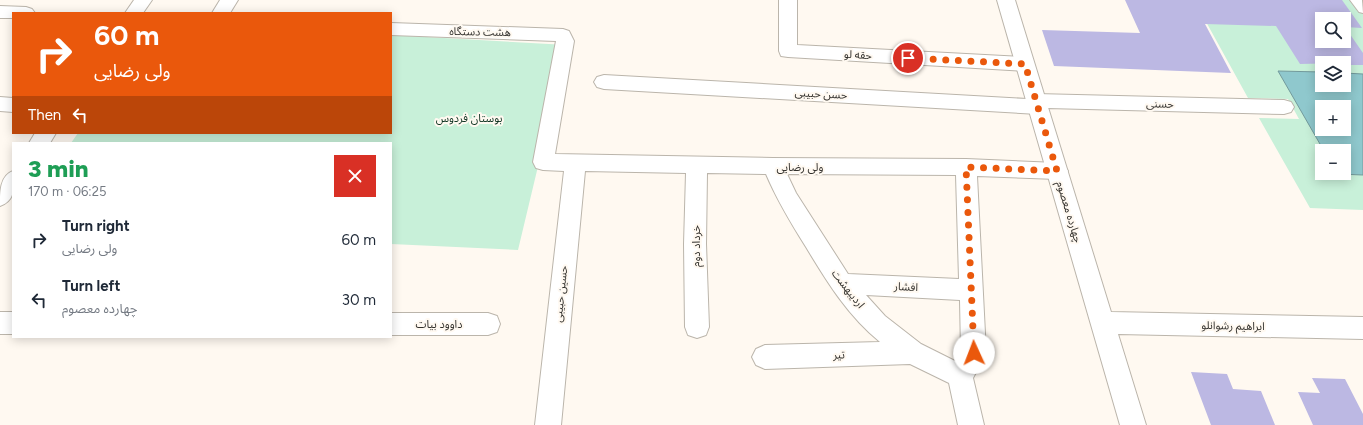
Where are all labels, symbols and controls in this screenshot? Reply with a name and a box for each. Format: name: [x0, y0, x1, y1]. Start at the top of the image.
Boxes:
map controls: [1315, 12, 1351, 180]
button: search: [1315, 12, 1351, 48]
text: 60 m: [94, 18, 159, 52]
street label: هشت دستگاه: [449, 25, 511, 39]
icon: right: [28, 28, 80, 80]
pin: [891, 41, 925, 75]
icon: arrive: [897, 47, 919, 69]
street label: حقه لو: [844, 48, 873, 62]
button: layers: [1315, 56, 1351, 92]
text: ولی رضایی: [94, 60, 171, 82]
street label: حسن حبیبی: [794, 86, 848, 102]
street label: حسنی: [1146, 97, 1174, 111]
button: +: [1315, 100, 1351, 136]
icon: left: [69, 104, 91, 126]
text: Then: [28, 106, 61, 124]
park label: بوستان فردوس: [436, 112, 502, 125]
button: −: [1315, 144, 1351, 180]
text: 3 min: [28, 154, 89, 183]
button: close: [334, 155, 376, 197]
street label: ولی رضایی: [777, 161, 823, 174]
street label: چهارده معصوم: [1052, 180, 1085, 245]
text: 170 m · 06:25: [28, 184, 106, 199]
text: Turn right: [62, 217, 130, 235]
street label: خرداد دوم: [690, 225, 704, 267]
icon: right: [28, 229, 50, 251]
text: 60 m: [341, 231, 376, 249]
text: ولی رضایی: [62, 241, 117, 256]
street label: حسین حبیبی: [552, 265, 571, 323]
street label: اردیبهشت: [829, 267, 867, 311]
text: Turn left: [62, 277, 120, 295]
street label: افشار: [893, 280, 918, 294]
icon: left: [28, 289, 50, 311]
text: 30 m: [342, 291, 376, 309]
text: چهارده معصوم: [62, 301, 137, 316]
street label: داوود بیات: [416, 318, 462, 331]
street label: ابراهیم رشوانلو: [1201, 319, 1265, 335]
position arrow: [953, 332, 995, 374]
street label: تیر: [832, 348, 845, 362]

